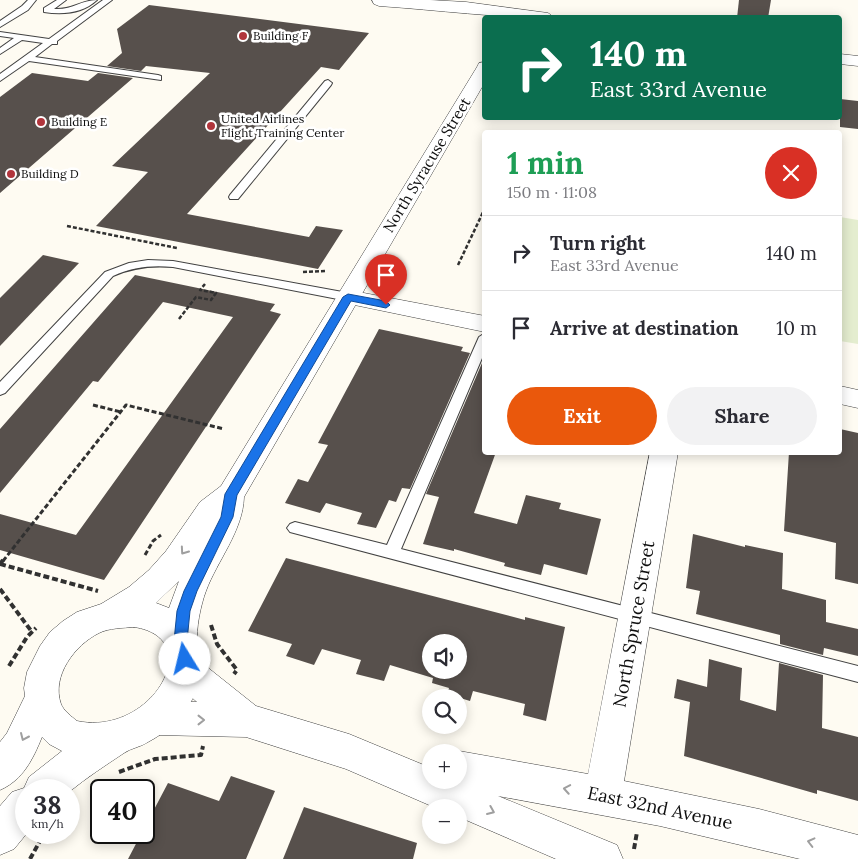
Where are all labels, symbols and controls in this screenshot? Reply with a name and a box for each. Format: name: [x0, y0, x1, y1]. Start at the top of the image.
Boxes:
place label: Building F: [253, 28, 309, 43]
marker: Building F: [237, 30, 249, 42]
text: 140 m: [590, 31, 687, 76]
icon: right: [507, 35, 572, 100]
text: East 33rd Avenue: [590, 75, 767, 103]
street label: North Syracuse Street: [379, 94, 475, 236]
place label: United Airlines Flight Training Center: [221, 111, 345, 140]
place label: Building E: [51, 114, 107, 129]
marker: Building E: [35, 116, 47, 128]
marker: United Airlines Flight Training Center: [205, 120, 217, 132]
text: 1 min: [507, 144, 584, 182]
button: close: [765, 147, 817, 199]
place label: Building D: [21, 166, 79, 181]
marker: Building D: [5, 168, 17, 180]
text: 150 m · 11:08: [507, 182, 597, 202]
text: Turn right: [550, 231, 646, 255]
icon: right: [507, 239, 535, 267]
text: 140 m: [766, 241, 817, 265]
pin: [365, 254, 407, 305]
text: East 33rd Avenue: [550, 255, 679, 275]
icon: arrive: [372, 261, 400, 289]
icon: arrive: [507, 314, 535, 342]
text: Arrive at destination: [550, 316, 739, 340]
text: 10 m: [776, 316, 817, 340]
button: Exit: [507, 387, 657, 445]
button: Share: [667, 387, 817, 445]
street label: North Spruce Street: [608, 539, 659, 709]
one-way arrow: [181, 545, 190, 554]
position arrow: [158, 632, 210, 684]
map controls: [422, 634, 467, 844]
button: sound: [422, 634, 467, 679]
button: search: [422, 689, 467, 734]
one-way arrow: [198, 715, 205, 725]
one-way arrow: [19, 732, 30, 741]
button: +: [422, 744, 467, 789]
speed limit sign: 40: [90, 779, 155, 844]
street label: East 32nd Avenue: [585, 781, 735, 834]
one-way arrow: [563, 784, 571, 794]
text: 38: [33, 789, 62, 821]
button: −: [422, 799, 467, 844]
one-way arrow: [486, 805, 495, 816]
text: km/h: [31, 816, 64, 831]
one-way arrow: [807, 837, 816, 848]

